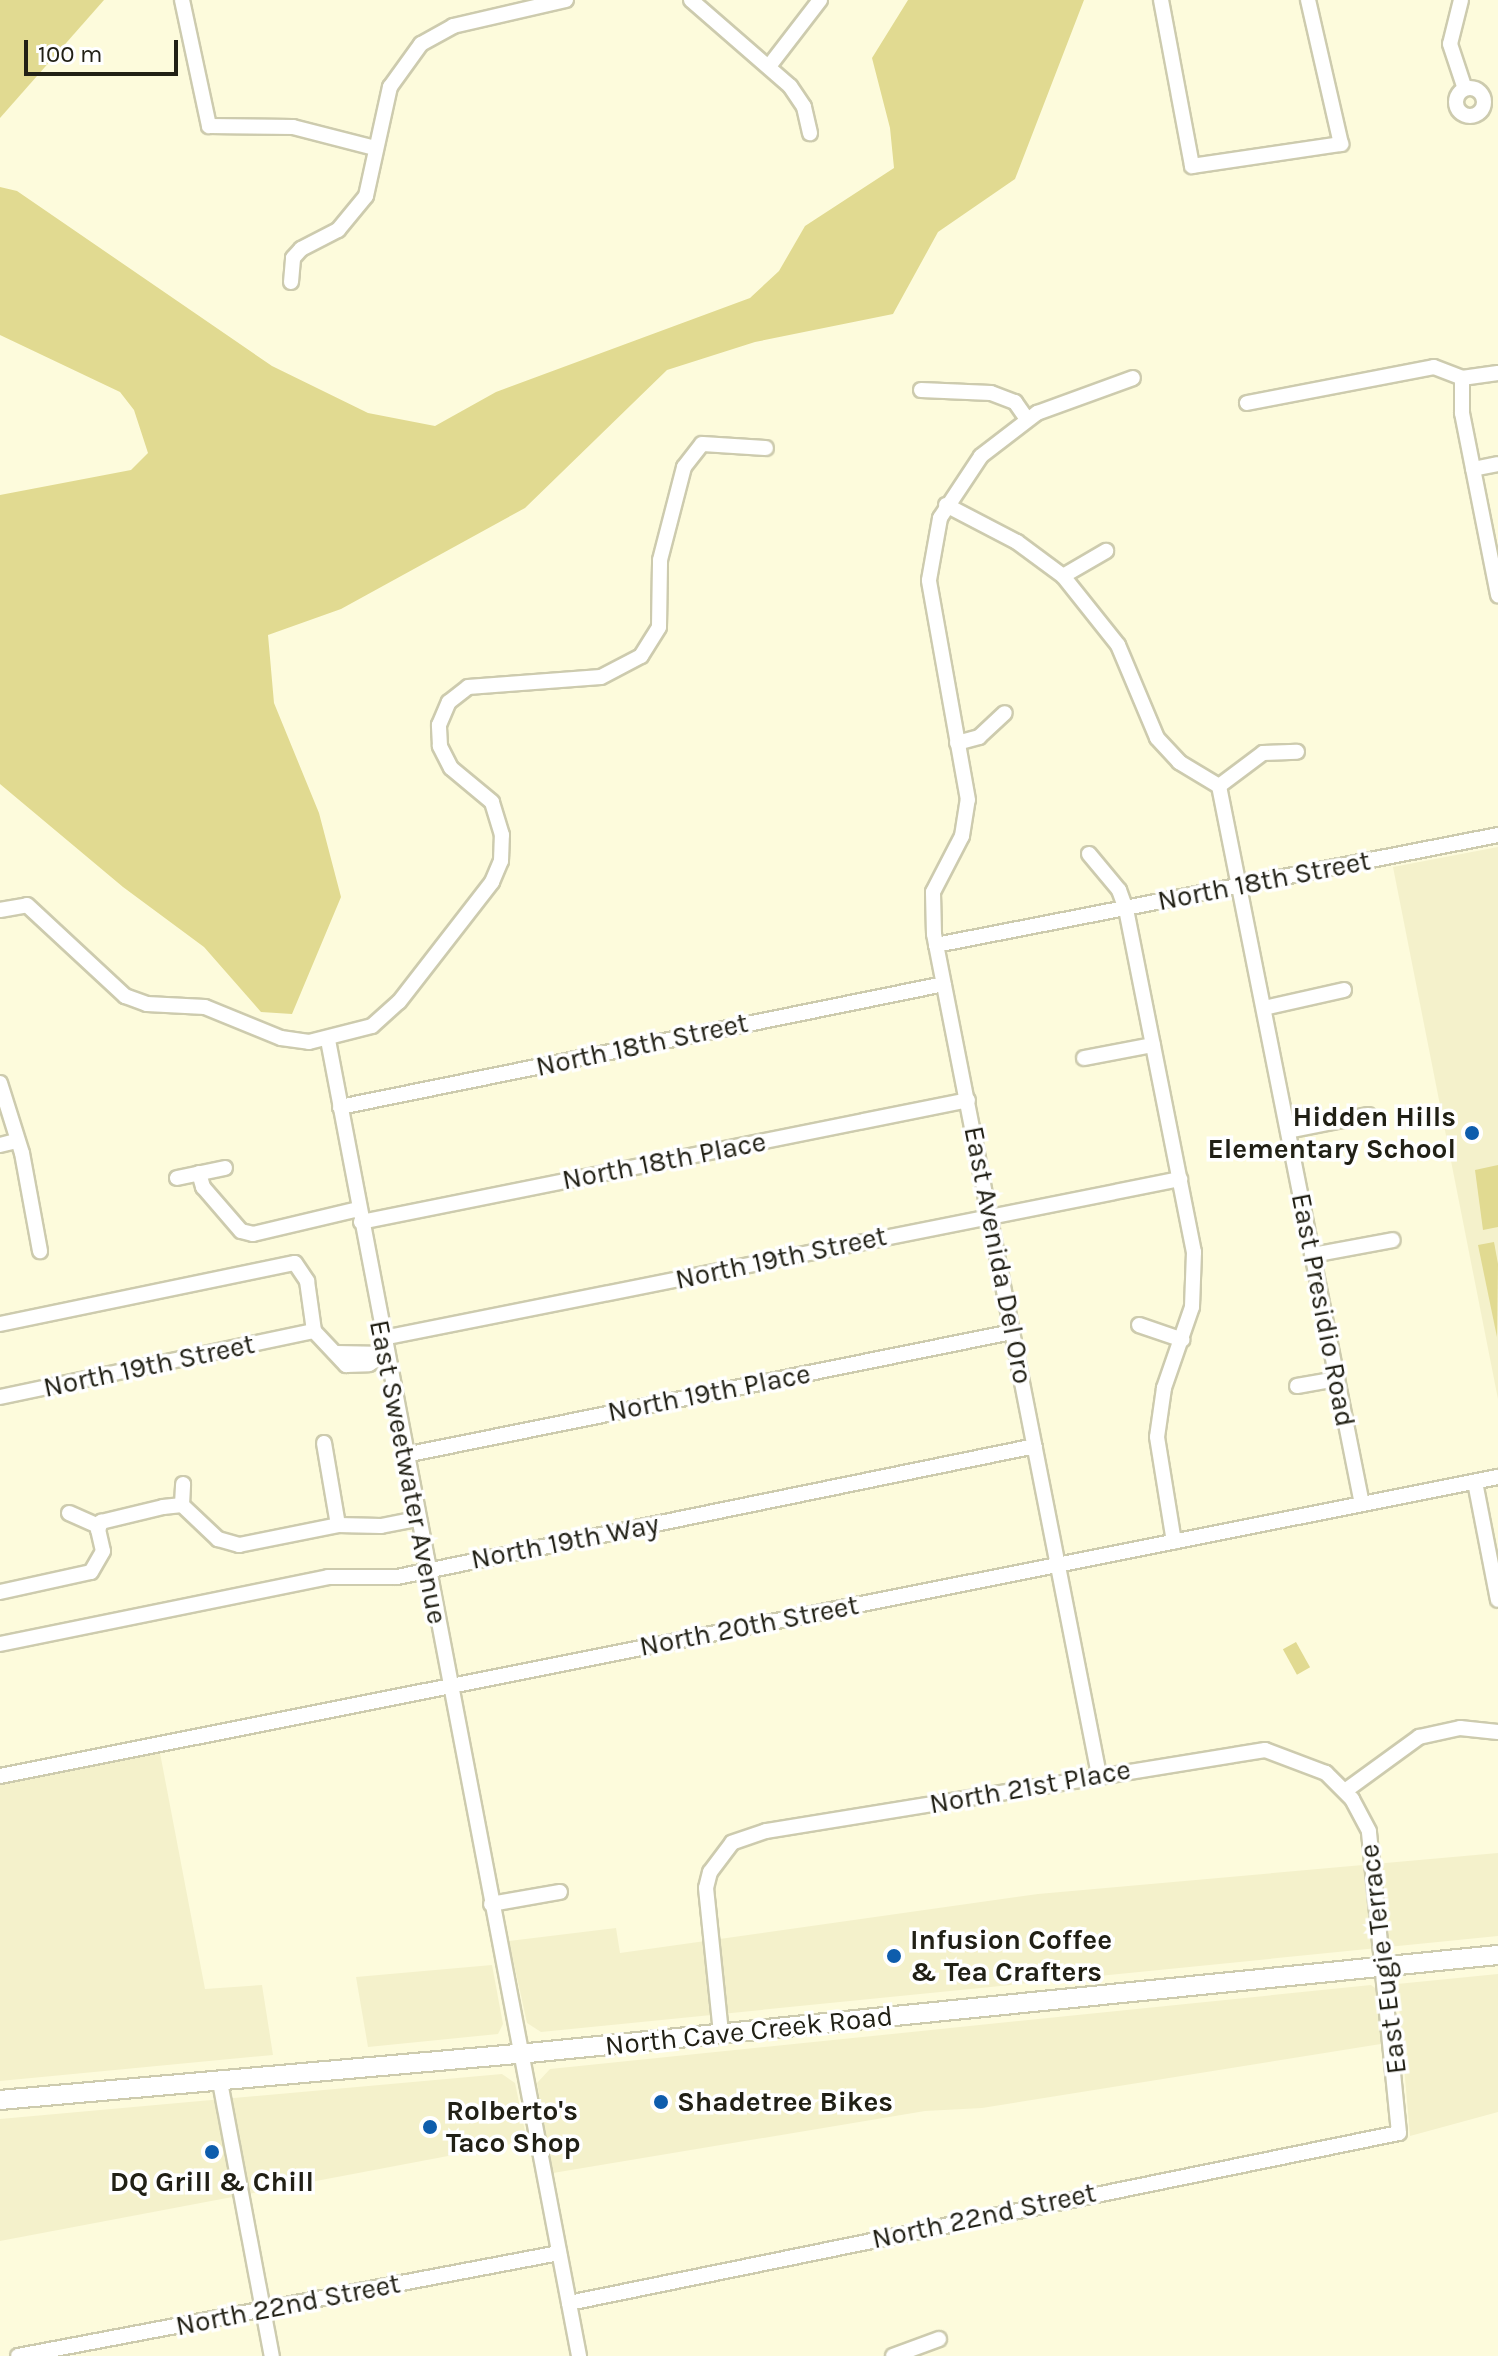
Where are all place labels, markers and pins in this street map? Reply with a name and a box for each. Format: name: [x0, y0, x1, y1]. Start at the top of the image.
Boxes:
place label: Hidden Hills Elementary School: [1207, 1100, 1456, 1166]
marker: Hidden Hills Elementary School: [1463, 1124, 1481, 1142]
place label: Infusion Coffee & Tea Crafters: [910, 1923, 1112, 1989]
marker: Infusion Coffee & Tea Crafters: [885, 1947, 903, 1965]
place label: Shadetree Bikes: [677, 2085, 893, 2119]
marker: Shadetree Bikes: [652, 2093, 670, 2111]
place label: Rolberto's Taco Shop: [446, 2094, 581, 2160]
marker: Rolberto's Taco Shop: [421, 2118, 439, 2136]
marker: DQ Grill & Chill: [203, 2143, 221, 2161]
place label: DQ Grill & Chill: [110, 2165, 314, 2199]

